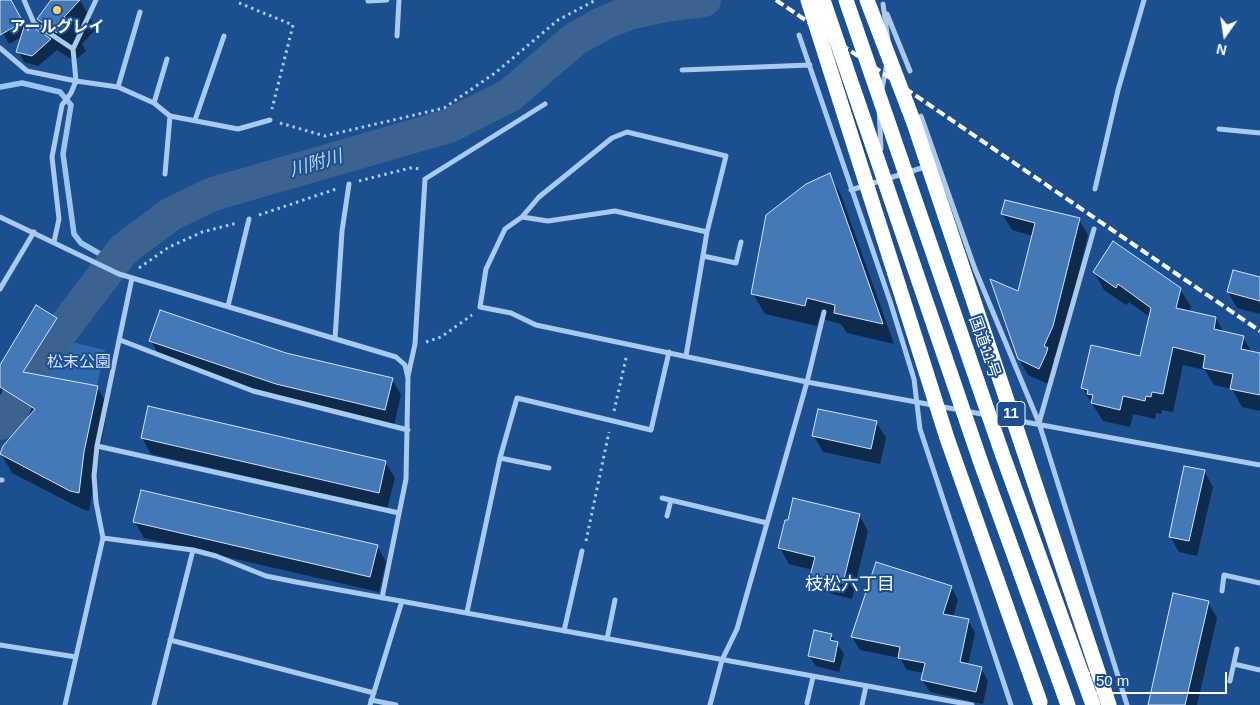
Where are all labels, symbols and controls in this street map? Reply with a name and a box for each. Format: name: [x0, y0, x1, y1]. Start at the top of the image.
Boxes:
marker: アールグレイ: [51, 4, 63, 16]
north arrow: [1200, 10, 1250, 60]
place label: アールグレイ: [9, 18, 105, 38]
text: N: [1215, 41, 1228, 59]
water label: 川附川: [287, 146, 345, 182]
street label: 国道11号: [964, 313, 1004, 381]
park label: 松末公園: [47, 353, 111, 373]
road number: 11: [997, 402, 1025, 426]
district label: 枝松六丁目: [805, 574, 895, 596]
scale bar: [1090, 662, 1229, 694]
text: 50 m: [1096, 672, 1129, 689]

